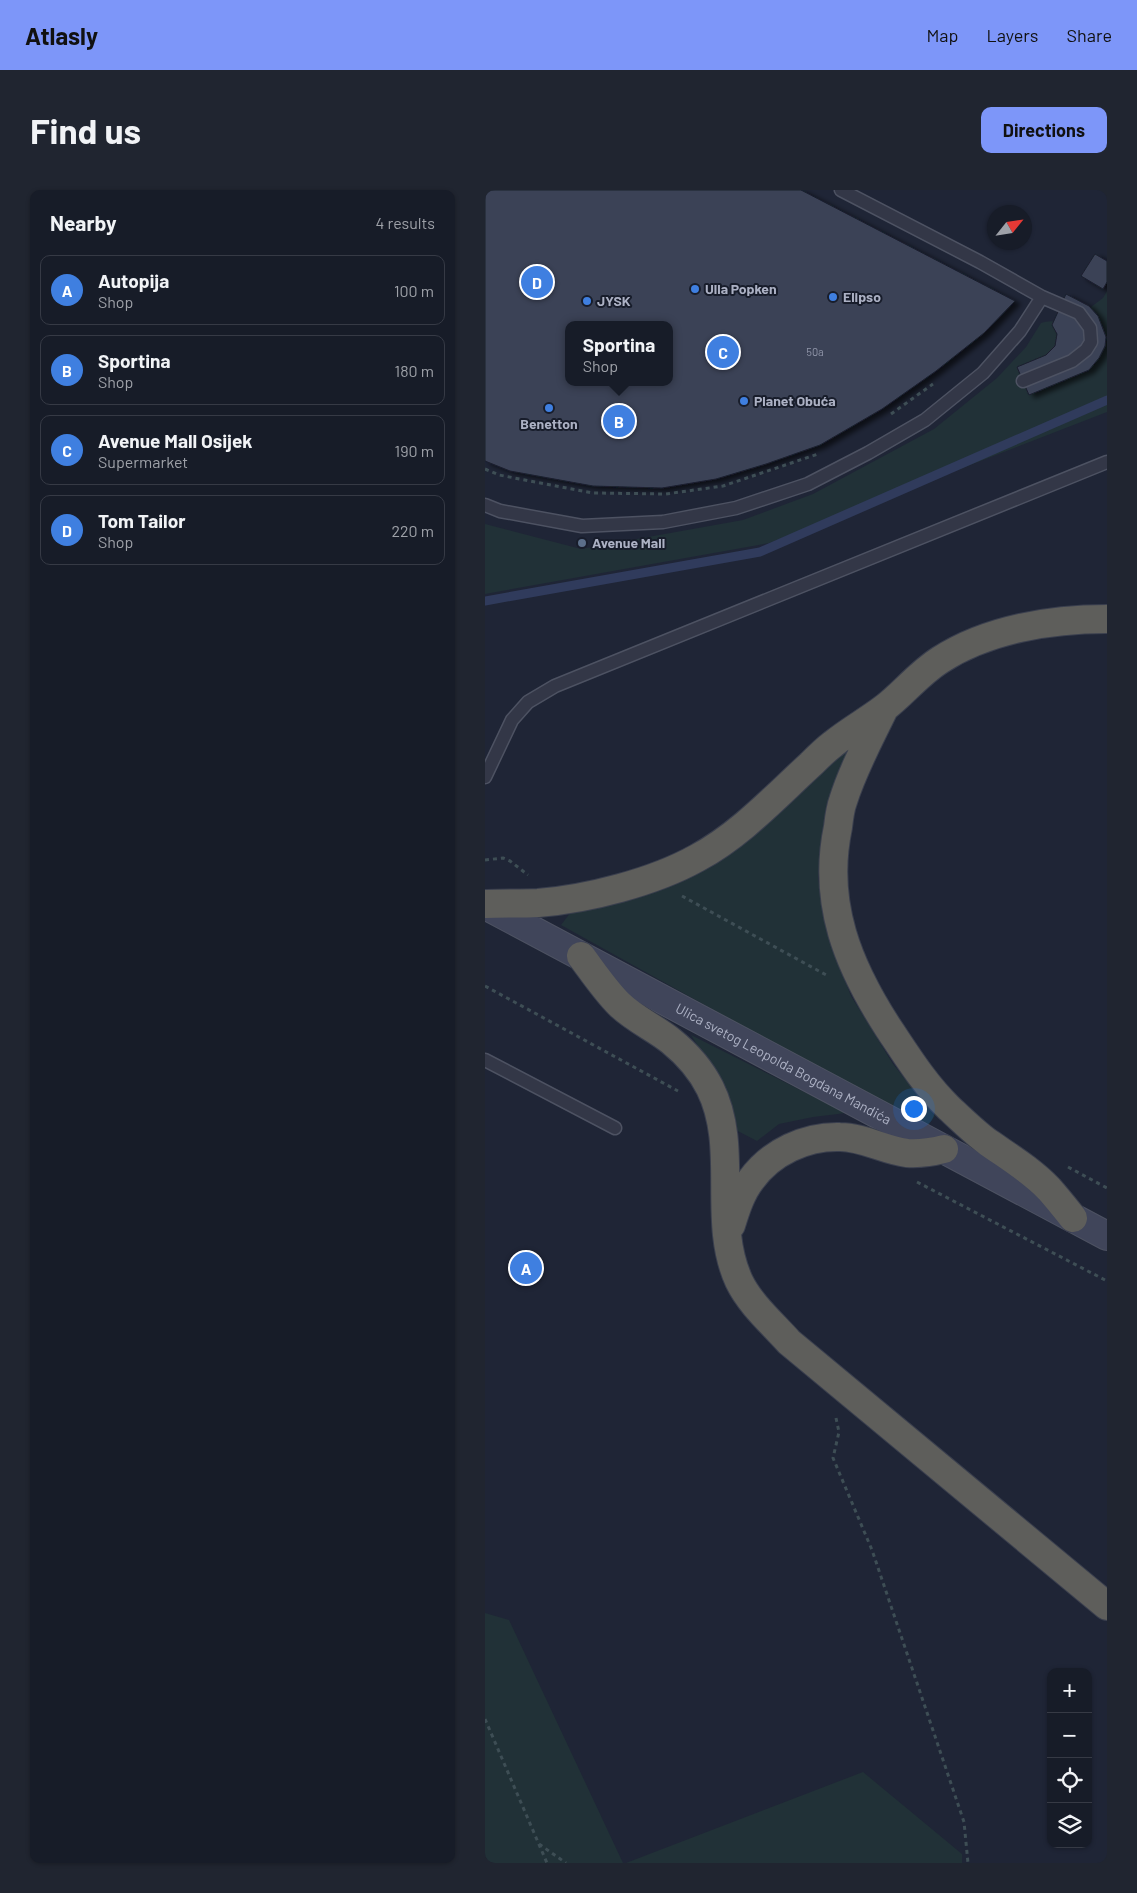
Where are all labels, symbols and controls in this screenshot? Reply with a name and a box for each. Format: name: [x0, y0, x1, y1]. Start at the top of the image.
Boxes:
text: Atlasly: [25, 21, 98, 50]
text: Map: [926, 24, 958, 46]
text: Layers: [986, 24, 1039, 46]
text: Share: [1067, 24, 1112, 46]
button: Directions: [981, 107, 1107, 153]
text: Find us: [30, 109, 141, 151]
north arrow: [987, 205, 1032, 250]
text: Nearby: [50, 210, 116, 235]
text: 4 results: [375, 213, 435, 232]
pin: D: [521, 263, 553, 301]
text: Autopija: [98, 269, 169, 292]
place label: Ulla Popken: [705, 280, 777, 297]
text: A: [62, 281, 72, 300]
text: 100 m: [394, 281, 434, 300]
marker: Ulla Popken: [689, 283, 701, 295]
place label: Elipso: [843, 288, 881, 305]
marker: Elipso: [827, 291, 839, 303]
text: Shop: [98, 292, 133, 311]
place label: JYSK: [597, 292, 631, 309]
marker: JYSK: [581, 295, 593, 307]
popup: [565, 321, 673, 386]
text: Sportina: [583, 333, 655, 356]
pin: C: [707, 333, 739, 371]
house number: 50a: [806, 345, 824, 358]
text: Sportina: [98, 349, 171, 372]
text: Shop: [583, 356, 618, 375]
text: B: [62, 361, 72, 380]
text: 180 m: [395, 361, 434, 380]
text: Shop: [98, 372, 133, 391]
place label: Planet Obuća: [754, 392, 836, 409]
marker: Planet Obuća: [738, 395, 750, 407]
marker: Benetton: [543, 402, 555, 414]
pin: B: [603, 402, 635, 440]
place label: Benetton: [520, 415, 578, 432]
text: Avenue Mall Osijek: [98, 429, 252, 452]
text: C: [62, 441, 72, 460]
text: 190 m: [395, 441, 434, 460]
text: Supermarket: [98, 452, 188, 471]
text: Tom Tailor: [98, 509, 186, 532]
text: D: [62, 521, 72, 540]
text: 220 m: [391, 521, 434, 540]
text: Shop: [98, 532, 133, 551]
place label: Avenue Mall: [592, 534, 665, 551]
marker: Avenue Mall: [576, 537, 588, 549]
street label: Ulica svetog Leopolda Bogdana Mandića: [673, 999, 894, 1128]
your location: [901, 1096, 927, 1122]
pin: A: [510, 1249, 542, 1287]
map controls: [1047, 1668, 1092, 1848]
button: +: [1047, 1668, 1092, 1713]
button: −: [1047, 1713, 1092, 1758]
button: locate: [1047, 1758, 1092, 1803]
button: layers: [1047, 1803, 1092, 1848]

